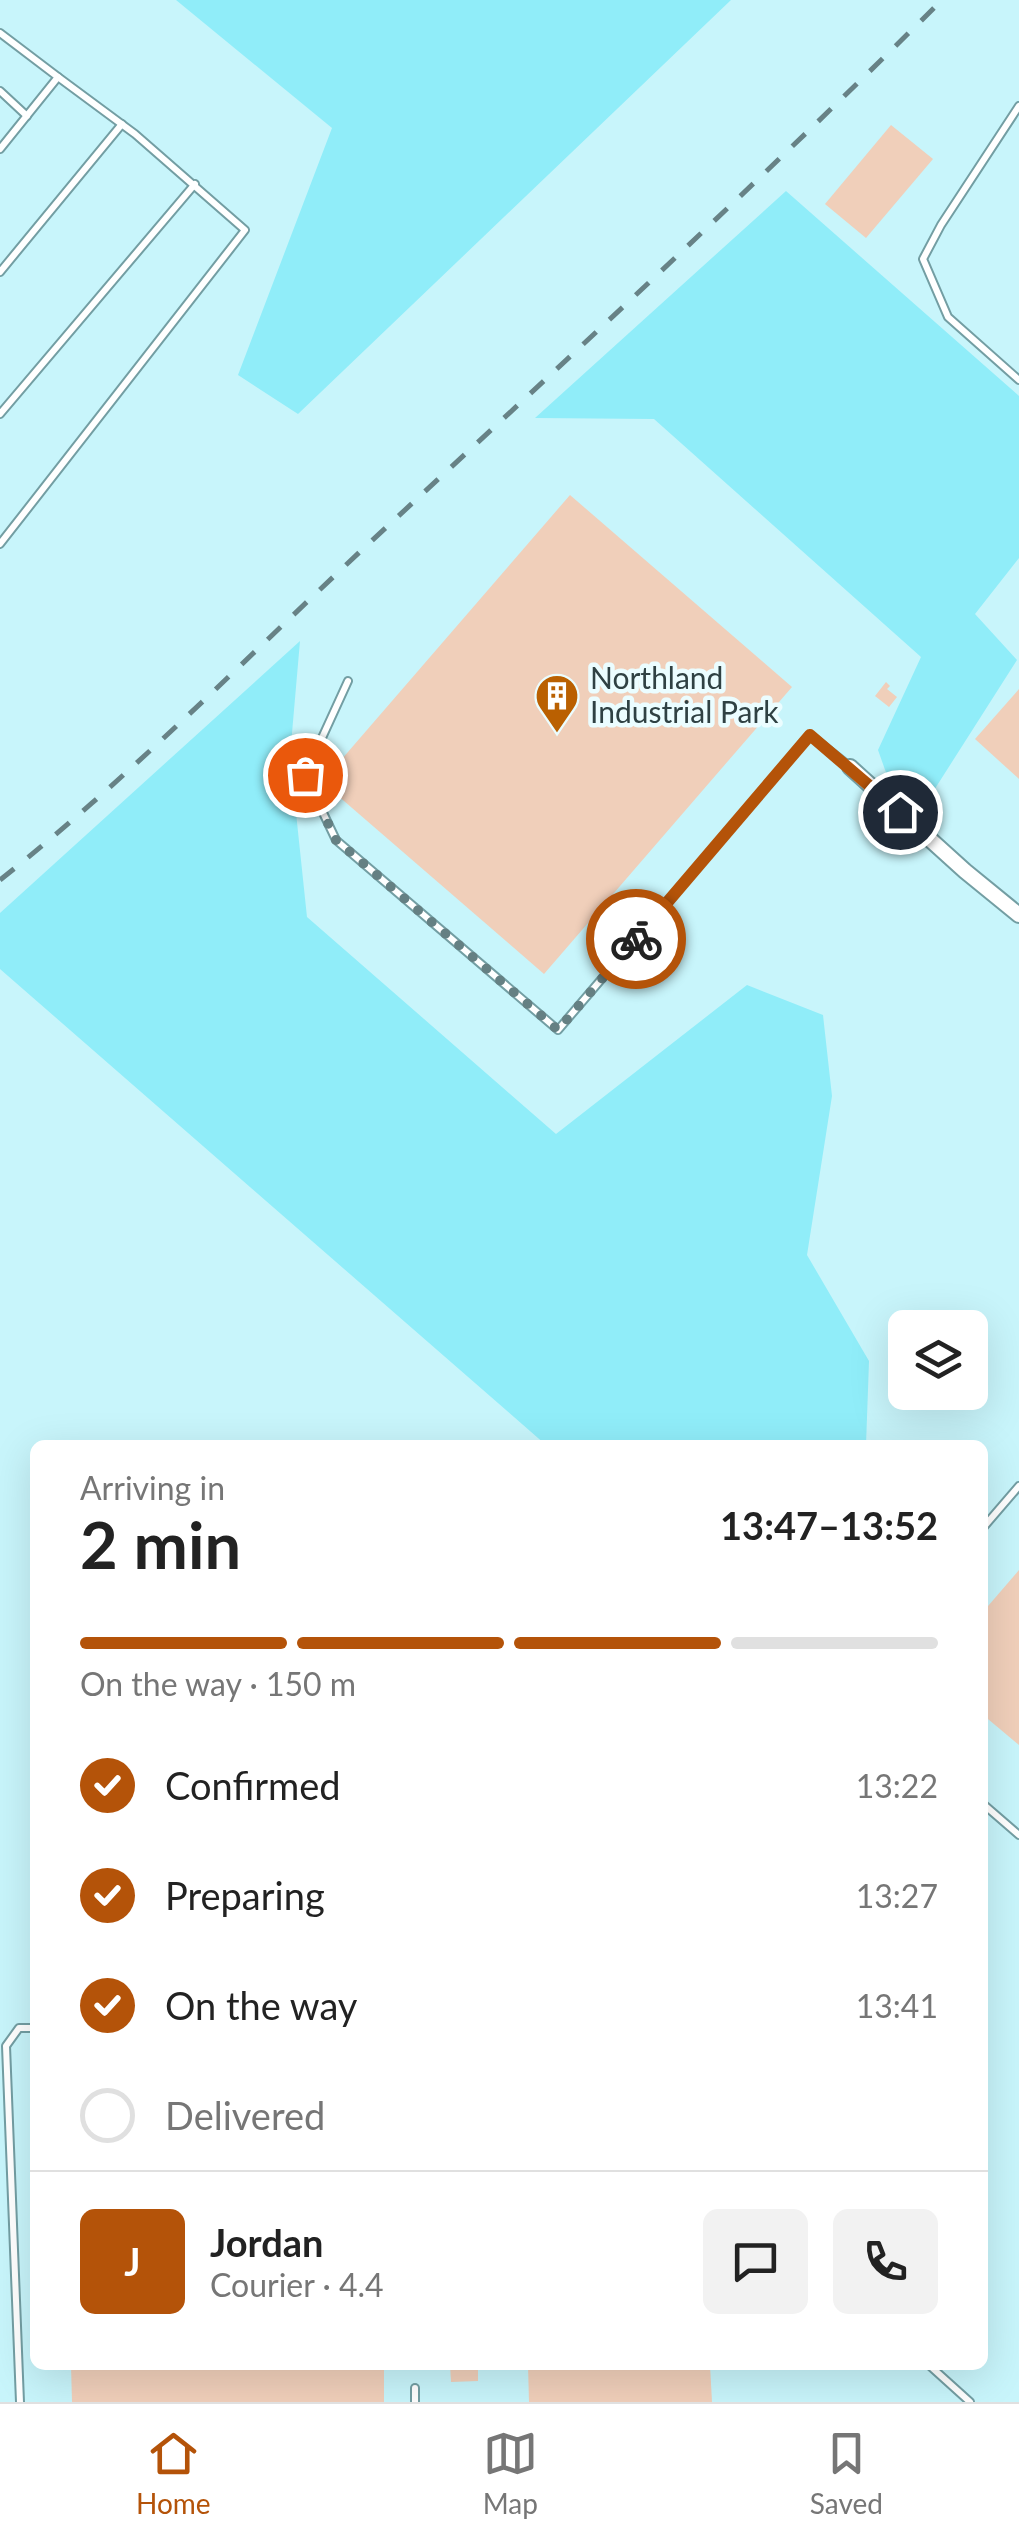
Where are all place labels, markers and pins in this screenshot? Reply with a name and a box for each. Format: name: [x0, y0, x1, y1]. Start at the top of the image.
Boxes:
place label: Northland Industrial Park: [590, 659, 779, 729]
building icon: Northland Industrial Park: [534, 673, 580, 734]
pin: [263, 733, 348, 818]
pin: [858, 770, 943, 855]

